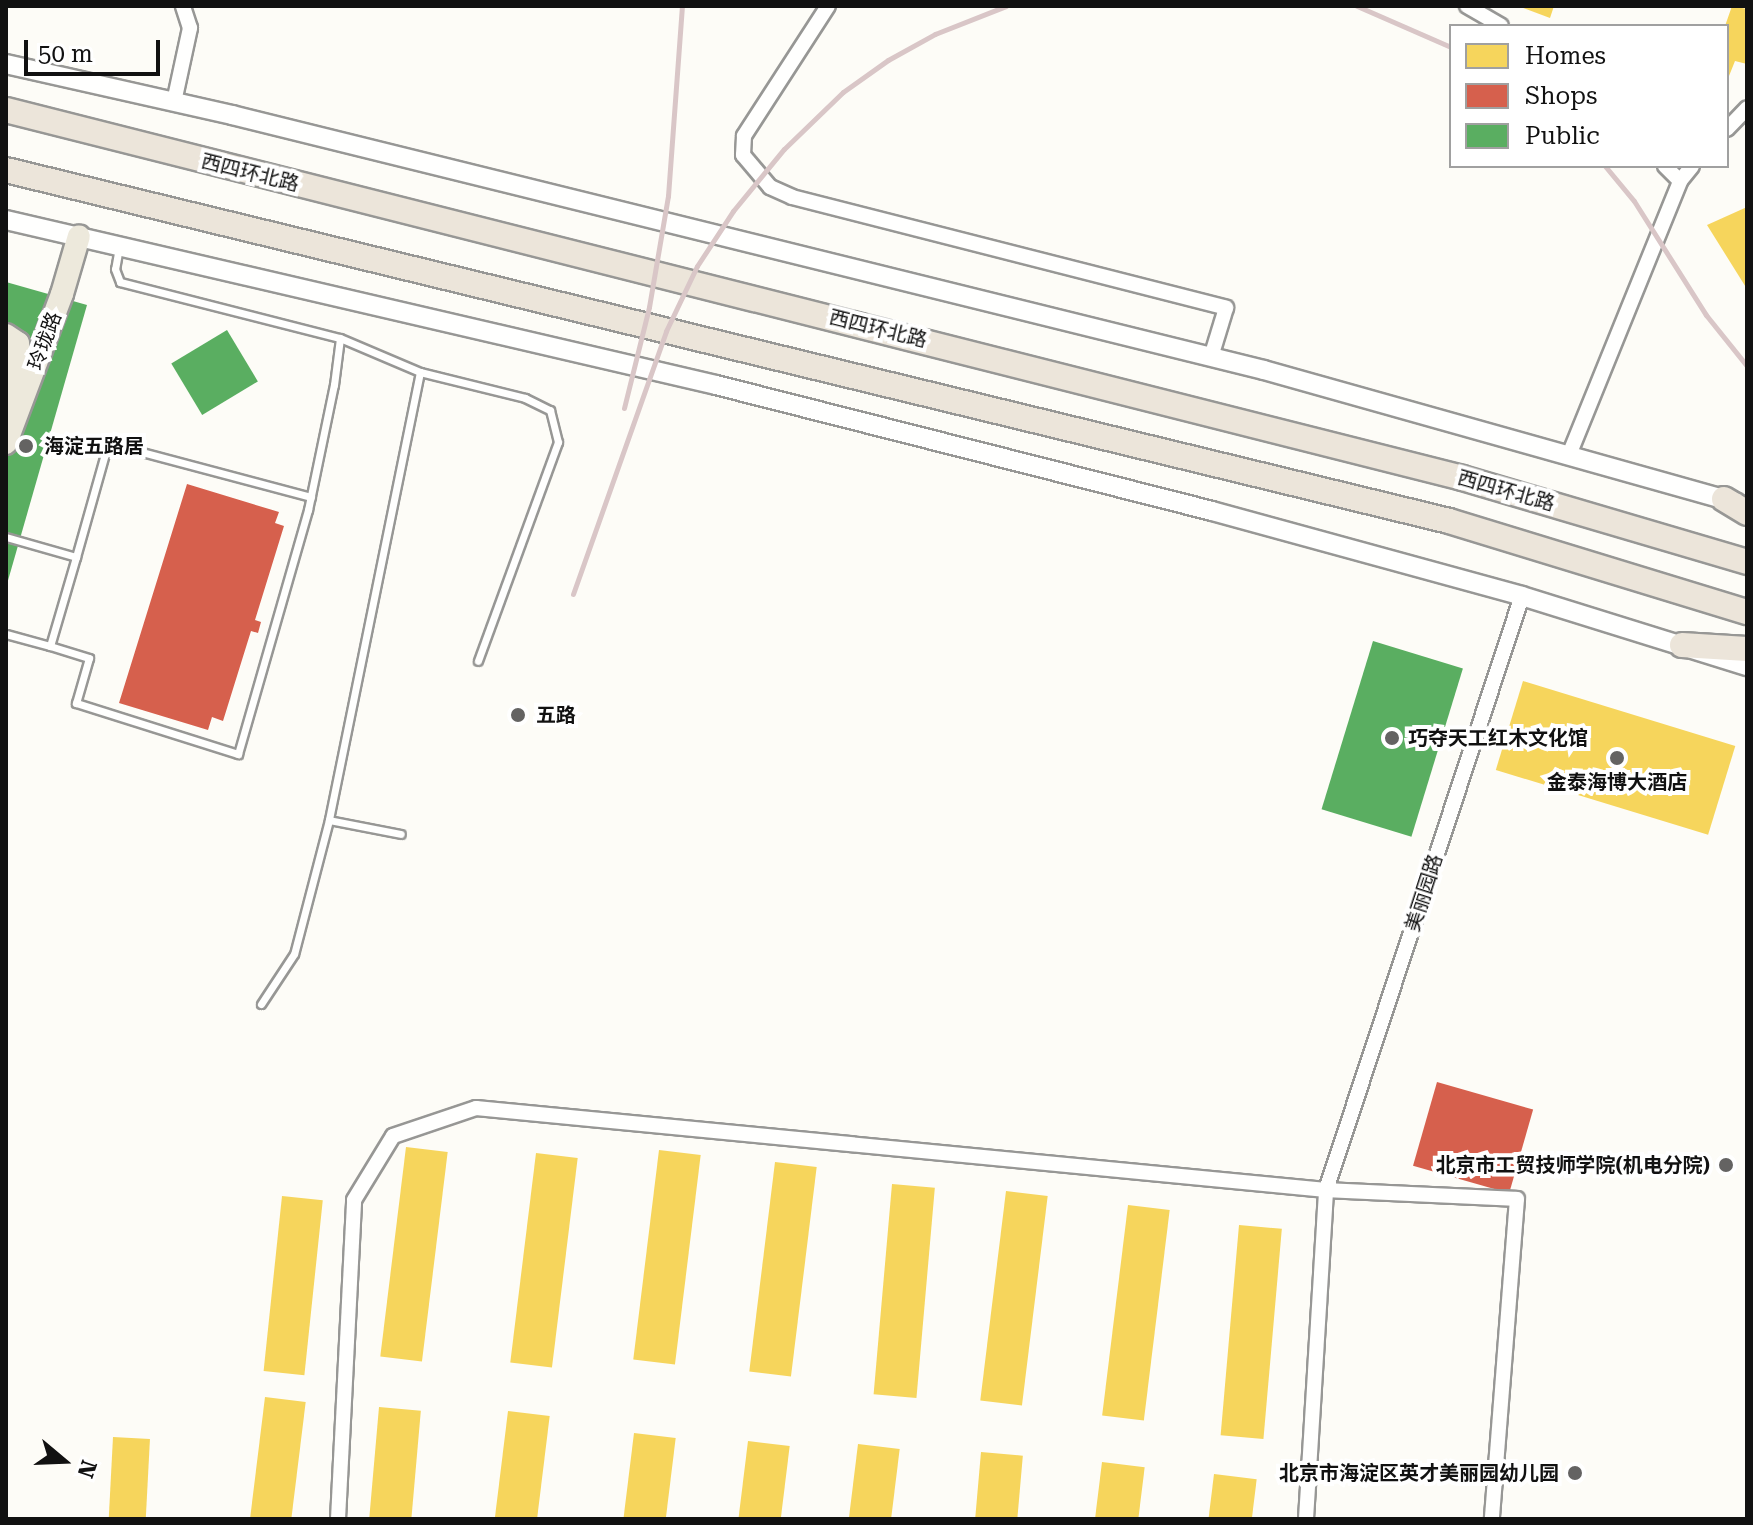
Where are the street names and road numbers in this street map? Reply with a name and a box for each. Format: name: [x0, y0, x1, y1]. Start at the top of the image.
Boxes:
street label: 西四环北路: [199, 149, 301, 197]
street label: 西四环北路: [827, 305, 929, 353]
street label: 玲珑路: [23, 309, 67, 373]
street label: 西四环北路: [1455, 466, 1557, 516]
street label: 美丽园路: [1400, 851, 1448, 935]

